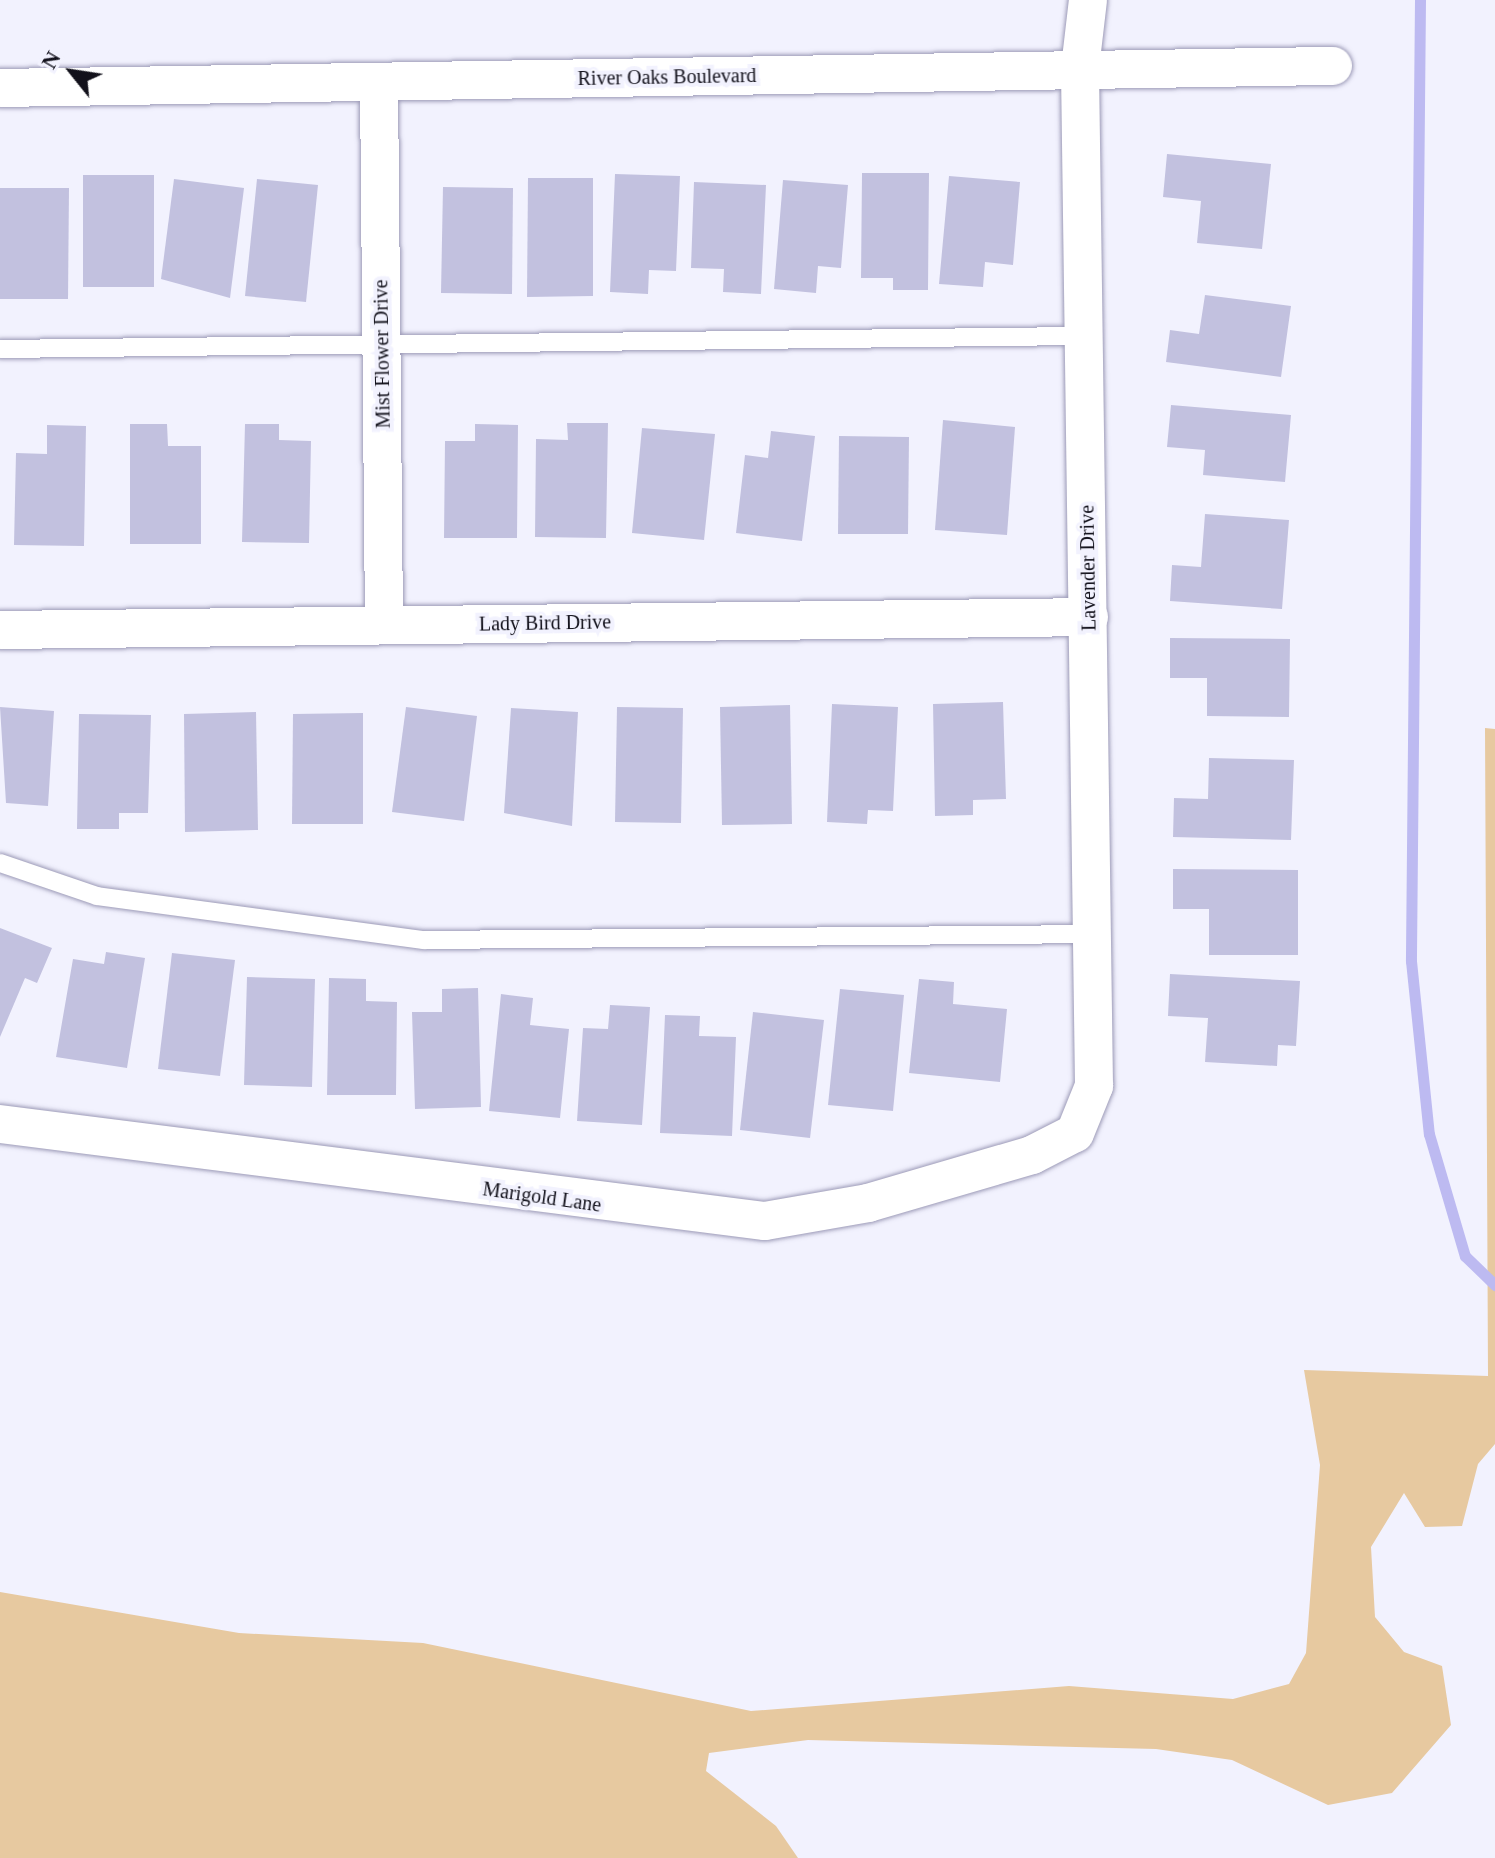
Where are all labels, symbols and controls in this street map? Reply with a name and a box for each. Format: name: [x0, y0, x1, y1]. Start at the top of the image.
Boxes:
north arrow: [32, 32, 112, 112]
text: N: [36, 47, 66, 73]
street label: River Oaks Boulevard: [577, 63, 757, 91]
street label: Mist Flower Drive: [369, 279, 395, 429]
street label: Lavender Drive: [1075, 505, 1101, 631]
street label: Lady Bird Drive: [479, 610, 611, 636]
street label: Marigold Lane: [481, 1177, 603, 1217]

